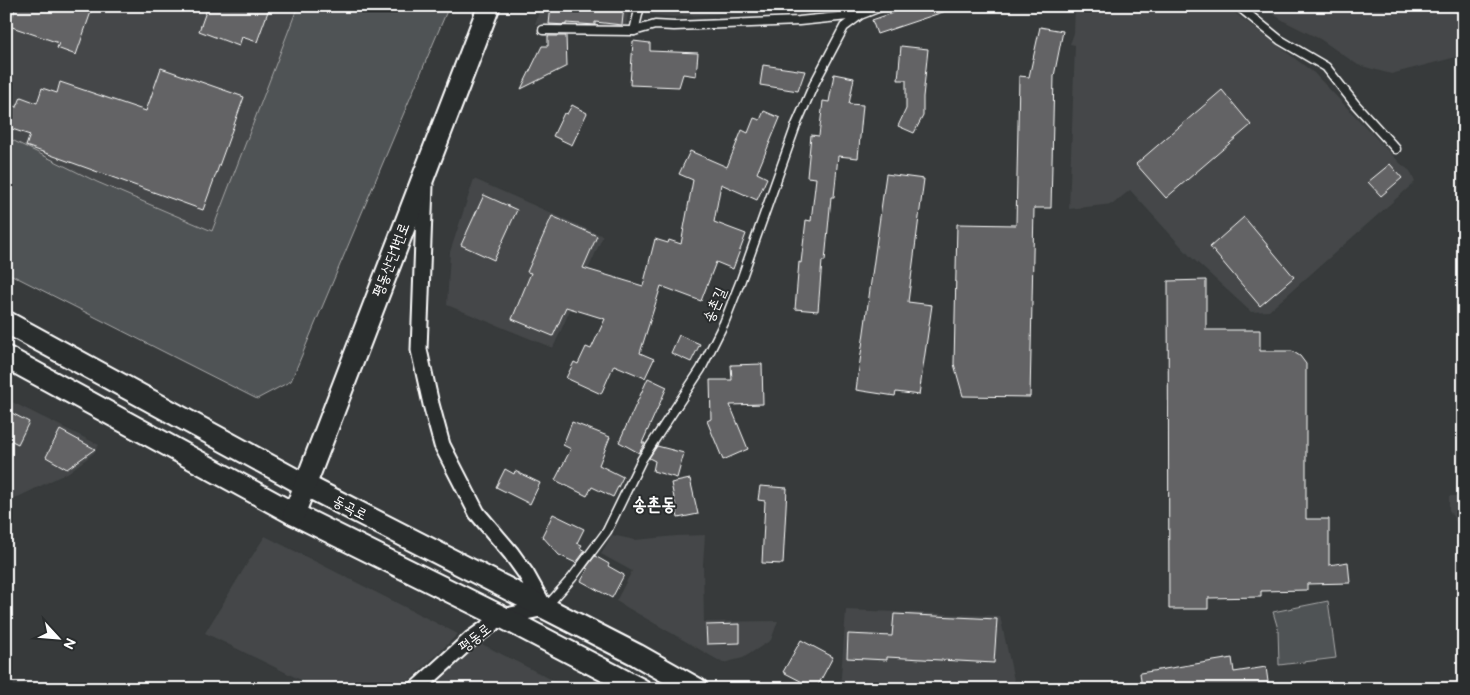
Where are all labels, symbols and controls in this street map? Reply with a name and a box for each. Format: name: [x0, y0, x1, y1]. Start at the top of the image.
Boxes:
street label: 평동산단1번로: [368, 220, 414, 300]
street label: 송촌길: [699, 285, 731, 325]
street label: 동곡로: [330, 491, 370, 525]
district label: 송촌동: [632, 494, 676, 515]
north arrow: [32, 612, 82, 662]
street label: 평동로: [455, 619, 495, 657]
text: N: [59, 635, 79, 652]

